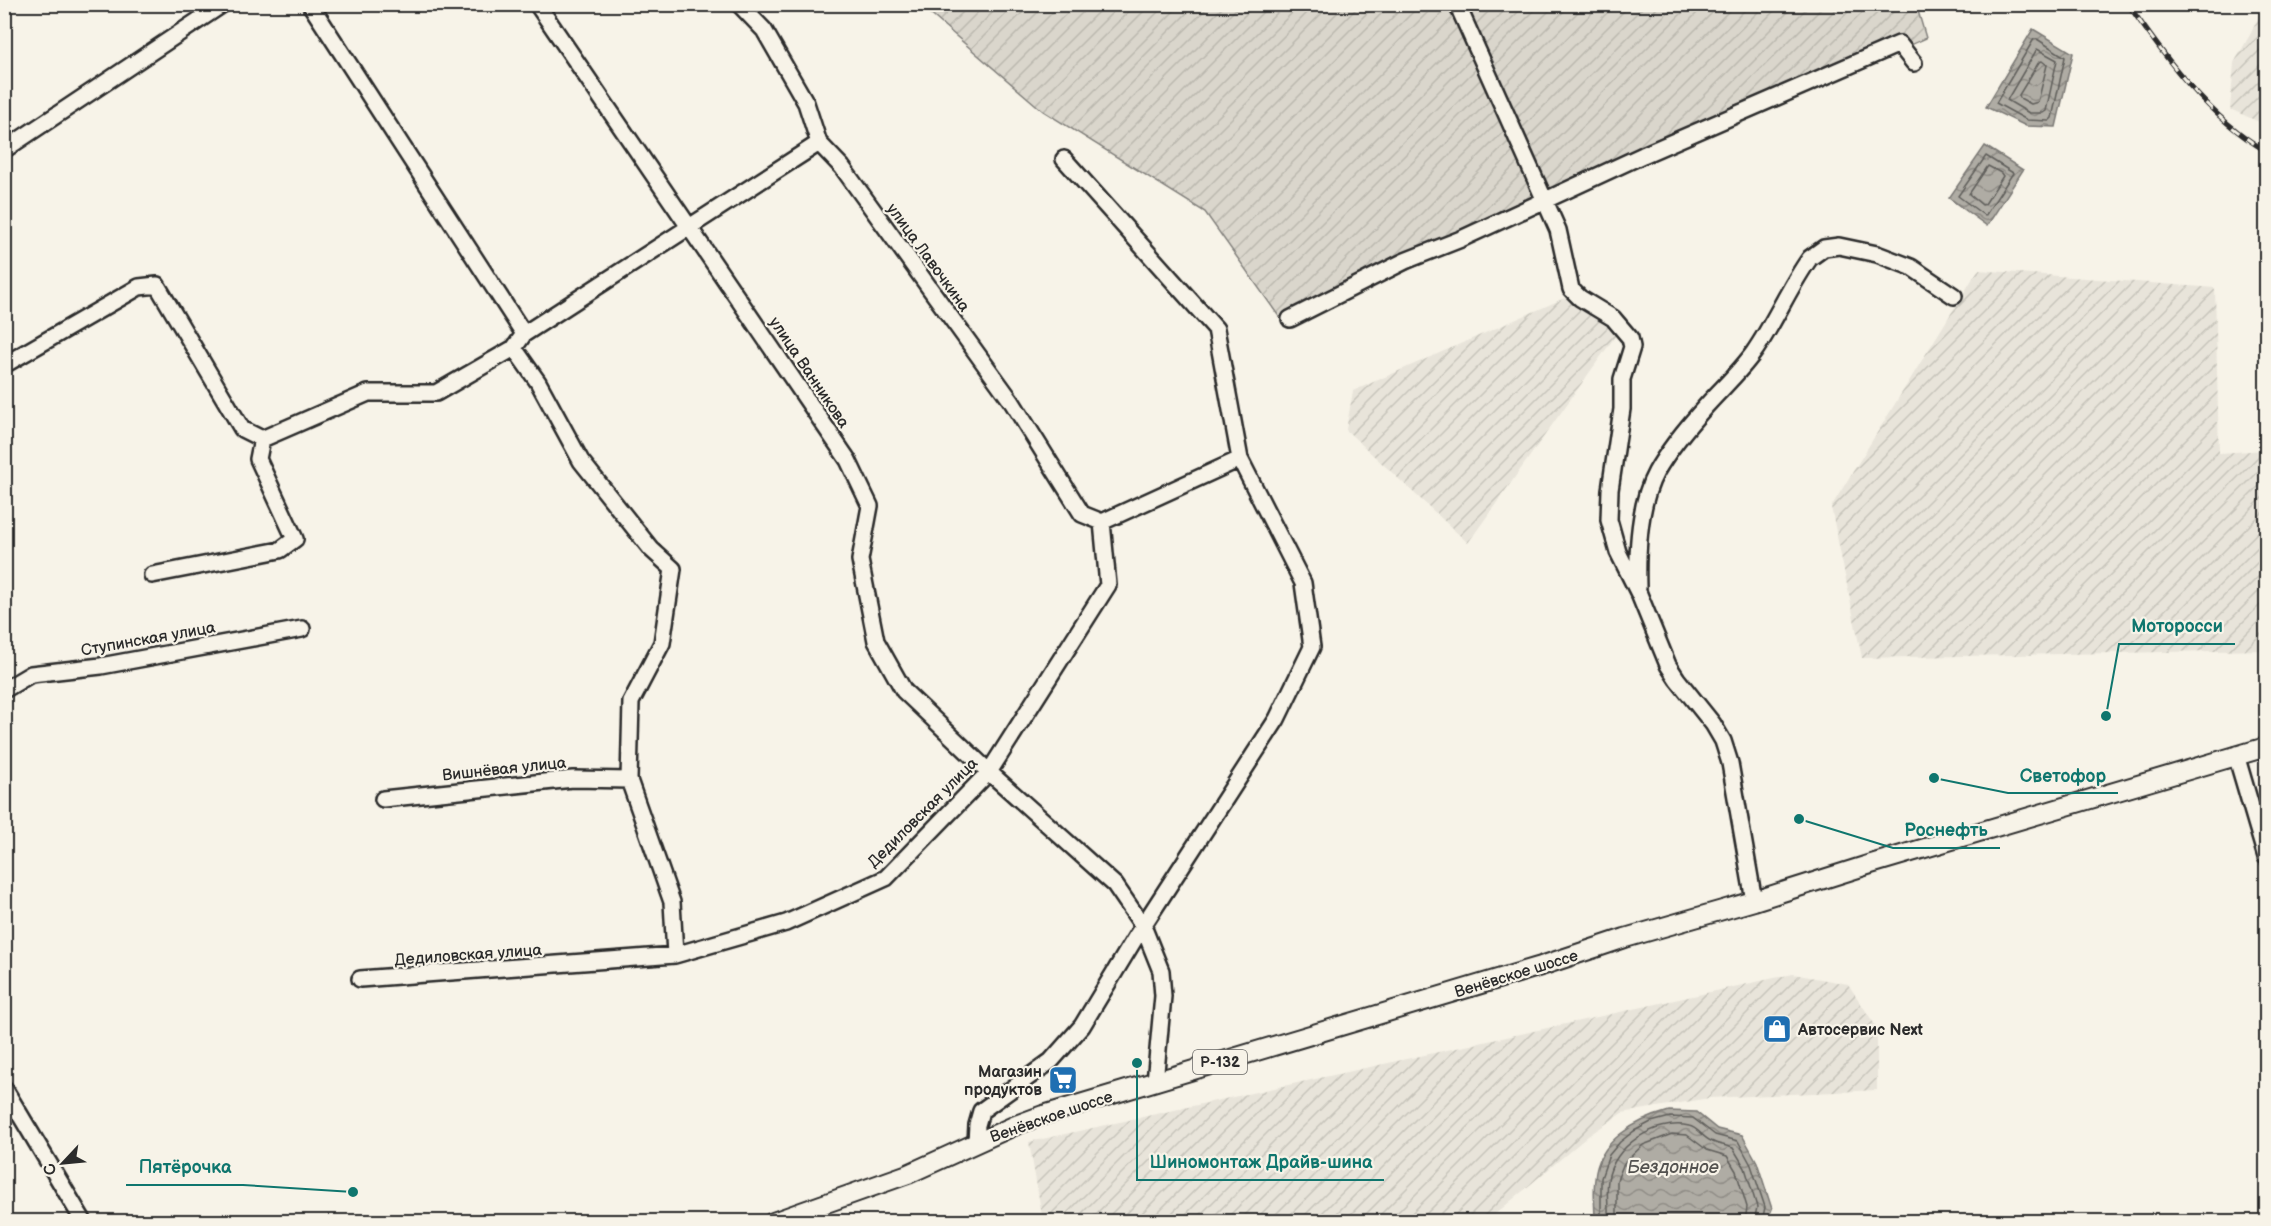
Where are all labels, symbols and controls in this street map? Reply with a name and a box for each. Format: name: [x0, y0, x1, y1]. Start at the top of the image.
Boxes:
street label: улица Лавочкина: [882, 200, 974, 316]
street label: улица Ванникова: [765, 314, 853, 432]
callout: Моторосси: [2119, 608, 2235, 644]
text: Моторосси: [2131, 616, 2223, 637]
street label: Ступинская улица: [80, 618, 217, 661]
street label: Вишнёвая улица: [441, 753, 568, 785]
street label: Дедиловская улица: [864, 754, 982, 872]
callout: Светофор: [2008, 757, 2118, 793]
text: Светофор: [2020, 766, 2106, 787]
callout: Роснефть: [1893, 812, 2000, 848]
text: Роснефть: [1904, 820, 1989, 841]
street label: Дедиловская улица: [394, 941, 543, 970]
street label: Венёвское шоссе: [1452, 947, 1581, 1002]
shop icon: Автосервис Next: [1761, 1013, 1793, 1045]
place label: Автосервис Next: [1797, 1021, 1924, 1040]
road number: Р-132: [1193, 1050, 1247, 1074]
place label: Магазин продуктов: [964, 1063, 1042, 1100]
supermarket icon: Магазин продуктов: [1047, 1064, 1079, 1096]
street label: Венёвское шоссе: [988, 1088, 1115, 1147]
north arrow: [33, 1133, 93, 1193]
callout: Шиномонтаж Драйв-шина: [1137, 1144, 1384, 1180]
callout: Пятёрочка: [126, 1149, 243, 1185]
text: Шиномонтаж Драйв-шина: [1150, 1152, 1373, 1173]
text: Пятёрочка: [139, 1157, 232, 1178]
water label: Бездонное: [1627, 1157, 1719, 1178]
text: С: [40, 1160, 62, 1178]

